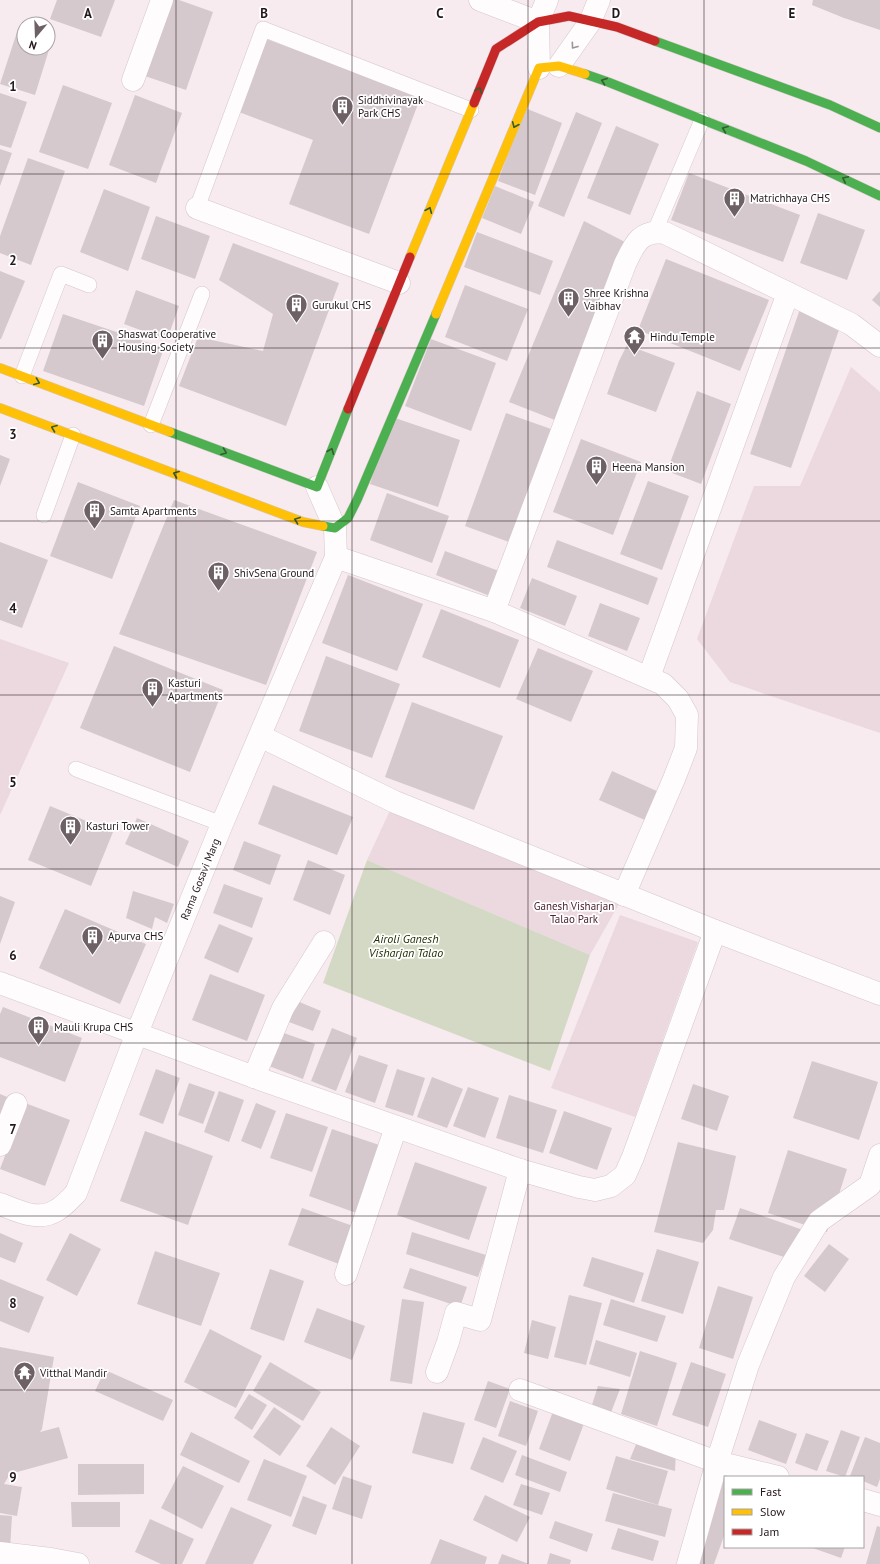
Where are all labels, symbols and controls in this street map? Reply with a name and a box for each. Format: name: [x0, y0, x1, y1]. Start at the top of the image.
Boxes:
text: A: [84, 5, 92, 22]
text: B: [260, 5, 268, 22]
text: C: [436, 5, 444, 22]
text: D: [612, 5, 620, 22]
text: E: [789, 5, 796, 22]
north arrow: [16, 16, 56, 56]
text: N: [27, 38, 38, 53]
one-way arrow: [571, 41, 578, 48]
one-way arrow: [601, 77, 608, 86]
text: 1: [9, 78, 17, 95]
one-way arrow: [475, 87, 483, 94]
building icon: Siddhivinayak Park CHS: [330, 93, 356, 126]
place label: Siddhivinayak Park CHS: [358, 93, 424, 120]
one-way arrow: [511, 122, 519, 129]
one-way arrow: [721, 125, 728, 133]
one-way arrow: [841, 176, 849, 184]
building icon: Matrichhaya CHS: [722, 185, 748, 218]
place label: Matrichhaya CHS: [750, 191, 830, 205]
one-way arrow: [425, 207, 433, 214]
text: 2: [9, 252, 17, 269]
building icon: Shree Krishna Vaibhav: [556, 286, 582, 319]
place label: Shree Krishna Vaibhav: [583, 286, 649, 313]
building icon: Gurukul CHS: [284, 292, 310, 325]
place label: Gurukul CHS: [312, 298, 371, 312]
temple icon: Hindu Temple: [621, 324, 647, 357]
building icon: Shaswat Cooperative Housing Society: [90, 327, 116, 360]
place label: Shaswat Cooperative Housing Society: [118, 327, 216, 354]
one-way arrow: [375, 327, 383, 334]
place label: Hindu Temple: [650, 330, 715, 344]
one-way arrow: [33, 377, 40, 385]
one-way arrow: [51, 424, 58, 432]
text: 3: [9, 426, 17, 443]
one-way arrow: [220, 447, 227, 456]
one-way arrow: [326, 447, 334, 455]
building icon: Heena Mansion: [584, 454, 610, 487]
place label: Heena Mansion: [612, 460, 685, 474]
one-way arrow: [172, 470, 179, 478]
building icon: Samta Apartments: [82, 498, 108, 531]
place label: Samta Apartments: [110, 504, 197, 518]
one-way arrow: [294, 516, 301, 524]
building icon: ShivSena Ground: [206, 560, 232, 593]
place label: ShivSena Ground: [234, 566, 314, 580]
text: 4: [9, 600, 17, 617]
building icon: Kasturi Apartments: [139, 676, 165, 709]
place label: Kasturi Apartments: [168, 676, 223, 703]
text: 5: [9, 774, 17, 791]
building icon: Kasturi Tower: [58, 813, 84, 846]
place label: Kasturi Tower: [86, 819, 149, 833]
street label: Rama Gosavi Marg: [177, 836, 223, 922]
park label: Ganesh Visharjan Talao Park: [534, 899, 614, 926]
building icon: Apurva CHS: [80, 923, 106, 956]
place label: Apurva CHS: [108, 929, 163, 943]
water label: Airoli Ganesh Visharjan Talao: [369, 931, 443, 960]
text: 6: [9, 947, 17, 964]
building icon: Mauli Krupa CHS: [26, 1014, 52, 1047]
place label: Mauli Krupa CHS: [54, 1020, 133, 1034]
text: 7: [9, 1121, 17, 1138]
text: 8: [9, 1295, 17, 1312]
temple icon: Vitthal Mandir: [11, 1360, 37, 1393]
place label: Vitthal Mandir: [39, 1366, 107, 1380]
text: 9: [9, 1469, 17, 1486]
legend: [724, 1476, 864, 1548]
text: Fast: [760, 1484, 781, 1499]
text: Slow: [760, 1504, 785, 1519]
text: Jam: [759, 1524, 779, 1539]

